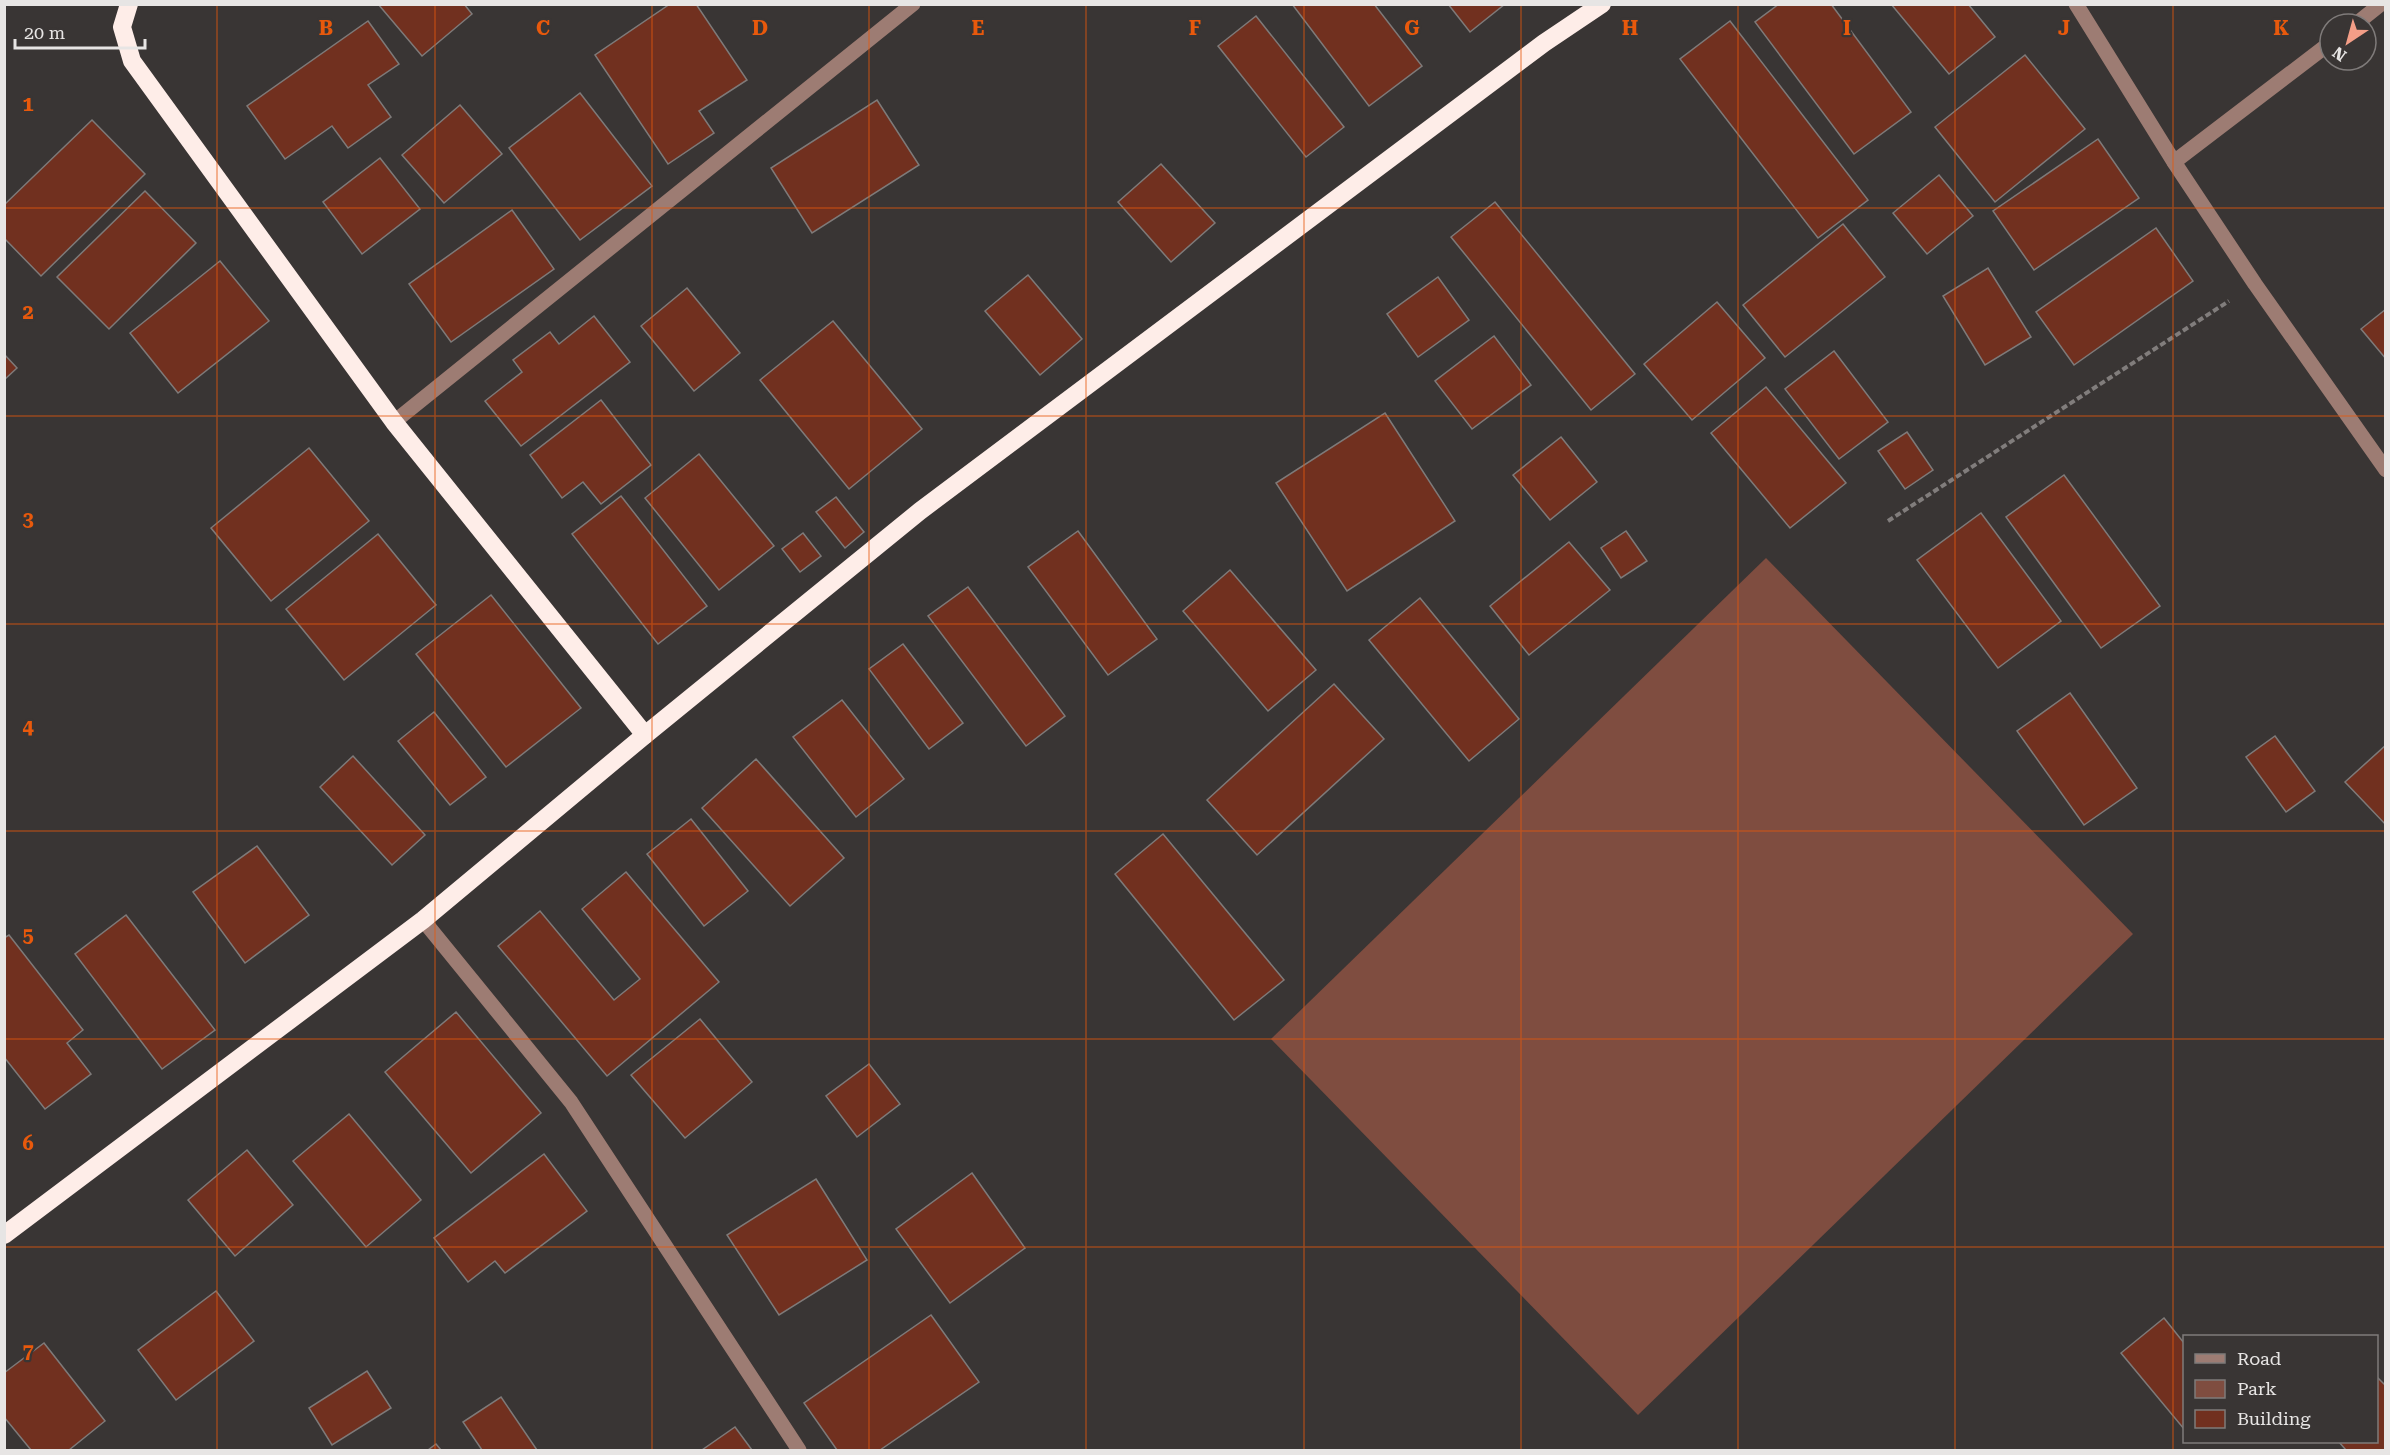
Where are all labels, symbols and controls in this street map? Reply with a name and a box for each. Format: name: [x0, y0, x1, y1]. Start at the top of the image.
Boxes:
scale bar: [15, 12, 146, 50]
north arrow: [2318, 12, 2378, 72]
text: B: [319, 16, 333, 40]
text: C: [536, 16, 550, 40]
text: D: [752, 16, 768, 40]
text: E: [972, 16, 985, 40]
text: F: [1189, 16, 1201, 40]
text: G: [1404, 16, 1420, 40]
text: H: [1622, 16, 1638, 40]
text: I: [1843, 16, 1851, 40]
text: J: [2058, 16, 2070, 40]
text: K: [2273, 16, 2289, 40]
text: 20 m: [24, 22, 65, 43]
text: N: [2329, 42, 2350, 65]
text: 1: [22, 92, 34, 116]
text: 2: [22, 300, 34, 324]
text: 3: [22, 507, 34, 531]
text: 4: [22, 715, 34, 739]
text: 5: [22, 923, 34, 947]
text: 6: [22, 1131, 34, 1155]
legend: [2183, 1335, 2378, 1443]
text: 7: [22, 1339, 34, 1363]
text: Road: [2237, 1348, 2282, 1369]
text: Park: [2237, 1378, 2277, 1399]
text: Building: [2237, 1408, 2311, 1429]

